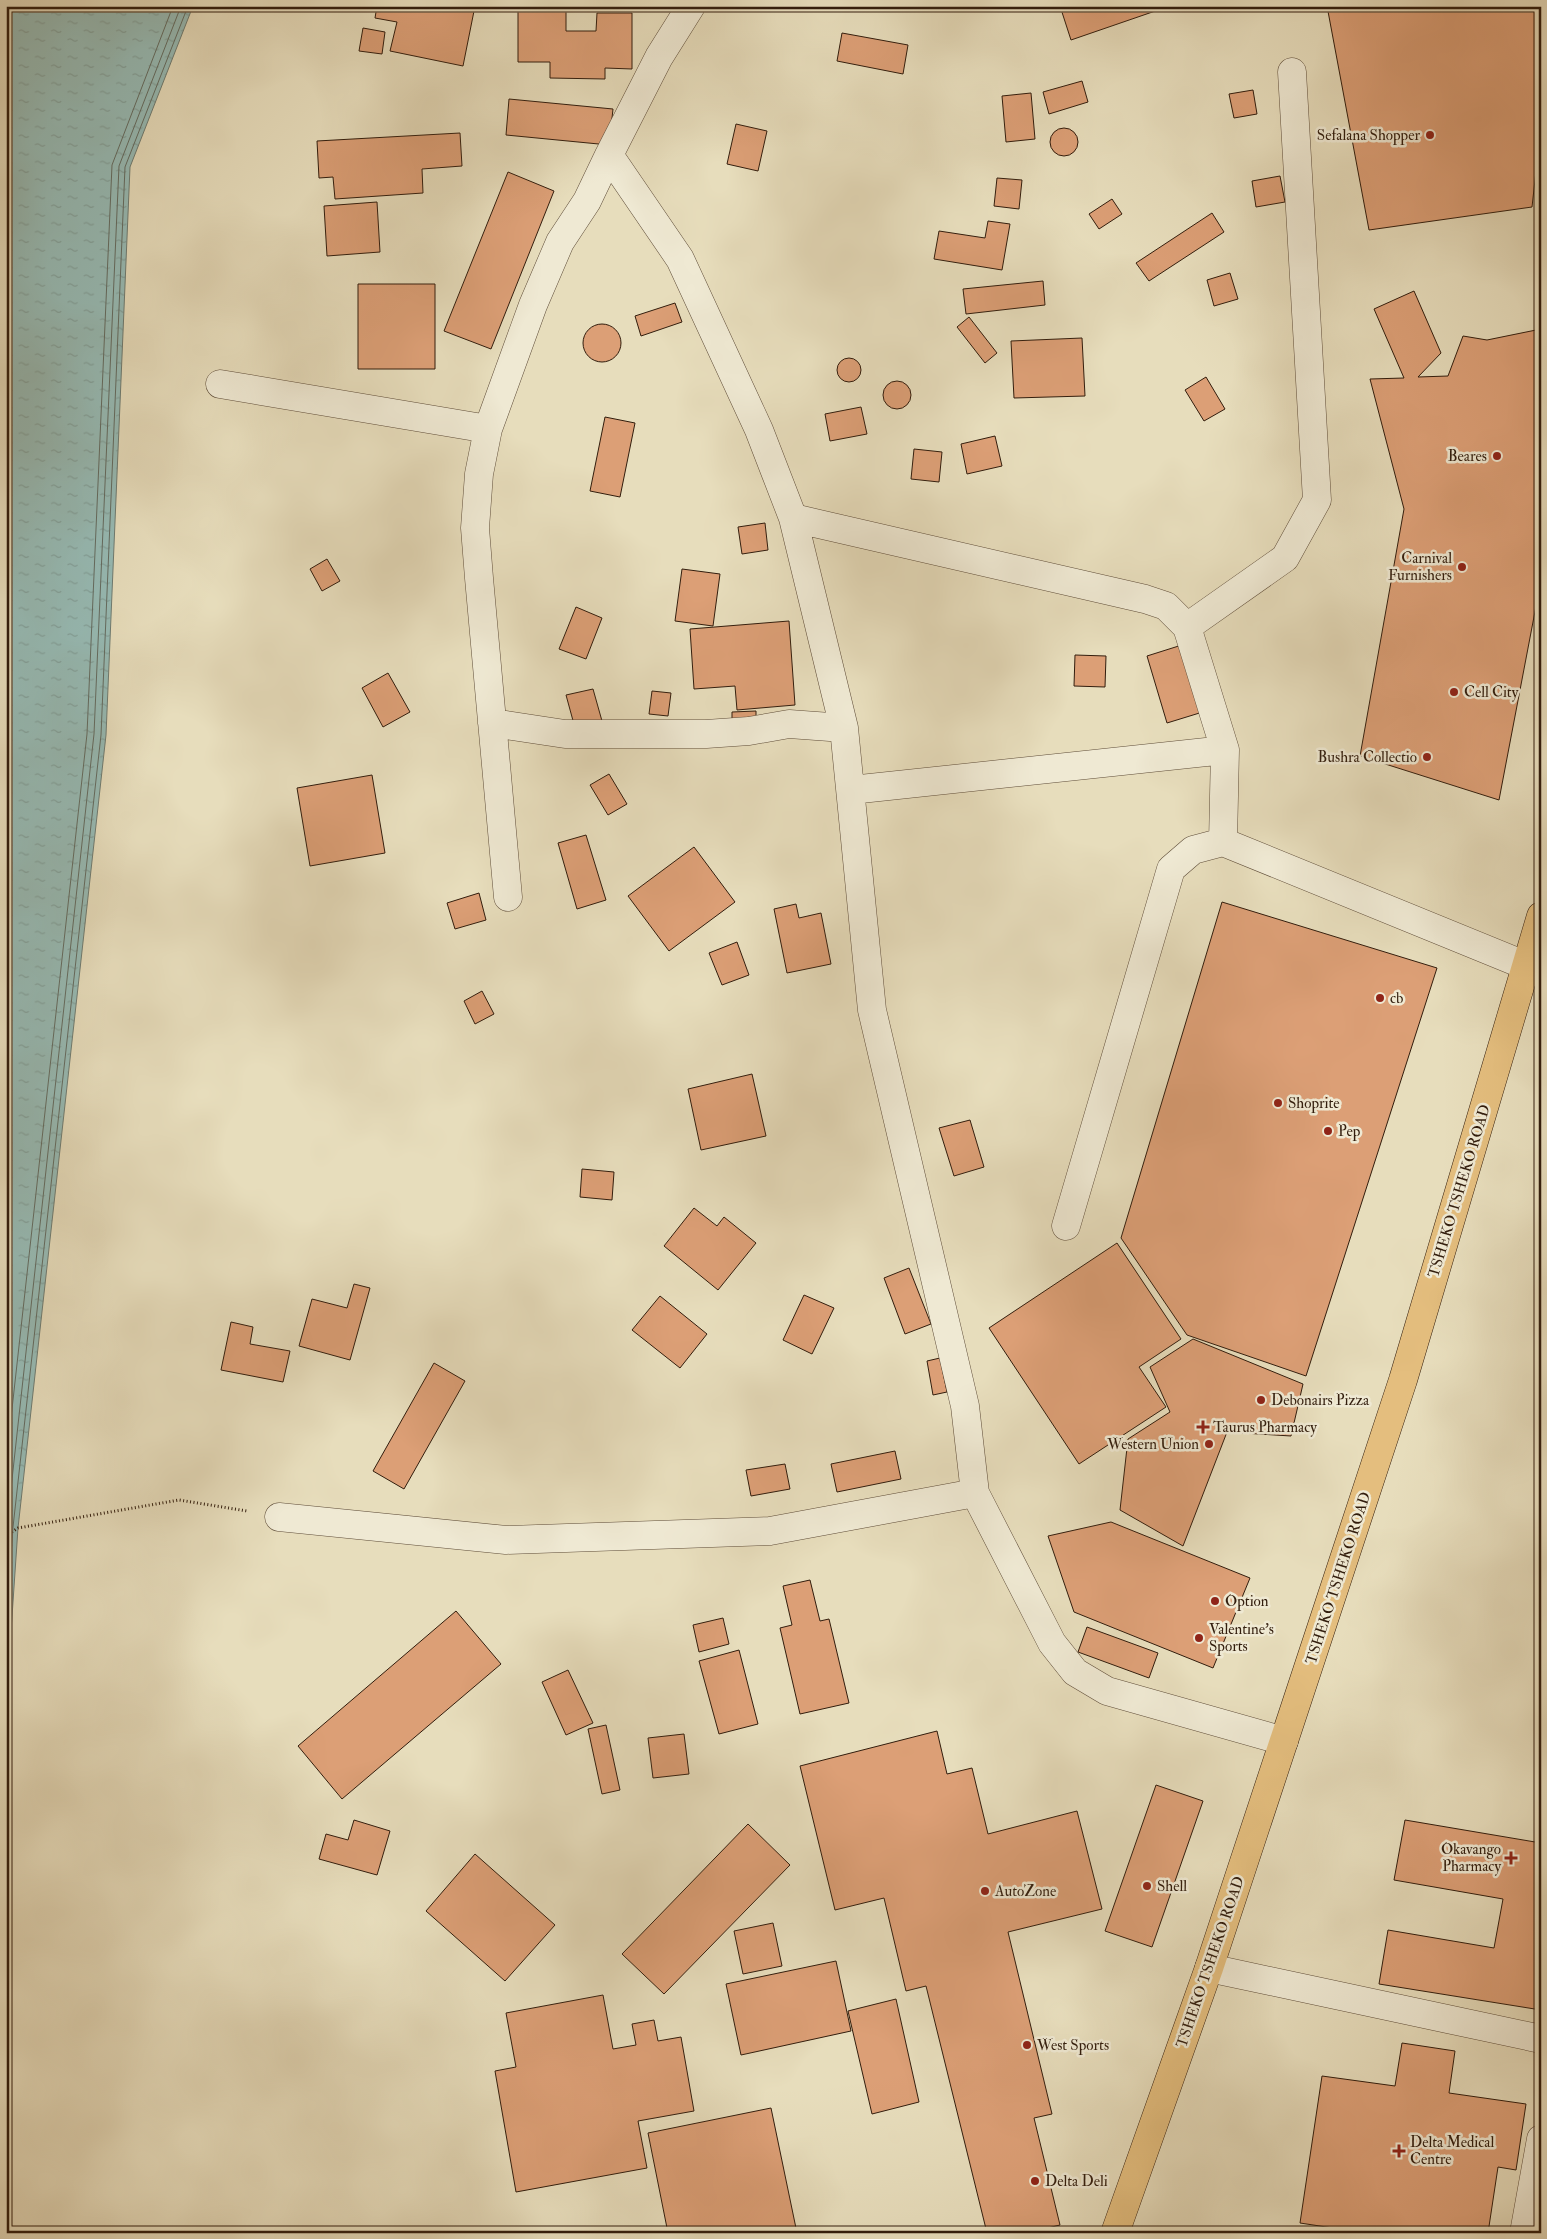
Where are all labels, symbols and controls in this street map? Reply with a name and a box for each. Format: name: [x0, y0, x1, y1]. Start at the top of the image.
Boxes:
place label: Sefalana Shopper: [1317, 126, 1420, 146]
marker: Sefalana Shopper: [1424, 129, 1436, 141]
place label: Beares: [1448, 447, 1487, 466]
marker: Beares: [1491, 450, 1503, 462]
place label: Carnival Furnishers: [1388, 549, 1452, 585]
marker: Carnival Furnishers: [1456, 561, 1468, 573]
place label: Cell City: [1464, 683, 1519, 702]
marker: Cell City: [1448, 686, 1460, 698]
place label: Bushra Collectio: [1317, 748, 1417, 767]
marker: Bushra Collectio: [1421, 751, 1433, 763]
place label: cb: [1390, 989, 1403, 1008]
marker: cb: [1374, 992, 1386, 1004]
place label: Shoprite: [1288, 1094, 1340, 1114]
marker: Shoprite: [1272, 1097, 1284, 1109]
street label: TSHEKO TSHEKO ROAD: [1424, 1102, 1495, 1280]
place label: Pep: [1338, 1122, 1361, 1142]
marker: Pep: [1322, 1125, 1334, 1137]
place label: Debonairs Pizza: [1271, 1391, 1370, 1410]
marker: Debonairs Pizza: [1255, 1394, 1267, 1406]
place label: Taurus Pharmacy: [1213, 1418, 1317, 1437]
marker: Taurus Pharmacy: [1197, 1421, 1209, 1433]
place label: Western Union: [1106, 1435, 1199, 1454]
marker: Western Union: [1203, 1438, 1215, 1450]
street label: TSHEKO TSHEKO ROAD: [1302, 1490, 1375, 1667]
place label: Option: [1225, 1592, 1269, 1612]
marker: Option: [1209, 1595, 1221, 1607]
place label: Valentine's Sports: [1209, 1620, 1274, 1657]
marker: Valentine's Sports: [1193, 1632, 1205, 1644]
place label: Okavango Pharmacy: [1441, 1840, 1501, 1876]
marker: Okavango Pharmacy: [1505, 1852, 1517, 1864]
street label: TSHEKO TSHEKO ROAD: [1172, 1874, 1249, 2050]
place label: Shell: [1157, 1877, 1187, 1896]
marker: Shell: [1141, 1880, 1153, 1892]
place label: AutoZone: [994, 1882, 1056, 1901]
marker: AutoZone: [979, 1885, 991, 1897]
place label: West Sports: [1036, 2036, 1109, 2056]
marker: West Sports: [1021, 2039, 1033, 2051]
place label: Delta Medical Centre: [1410, 2133, 1494, 2169]
marker: Delta Medical Centre: [1392, 2144, 1406, 2158]
place label: Delta Deli: [1045, 2172, 1108, 2191]
marker: Delta Deli: [1029, 2175, 1041, 2187]

